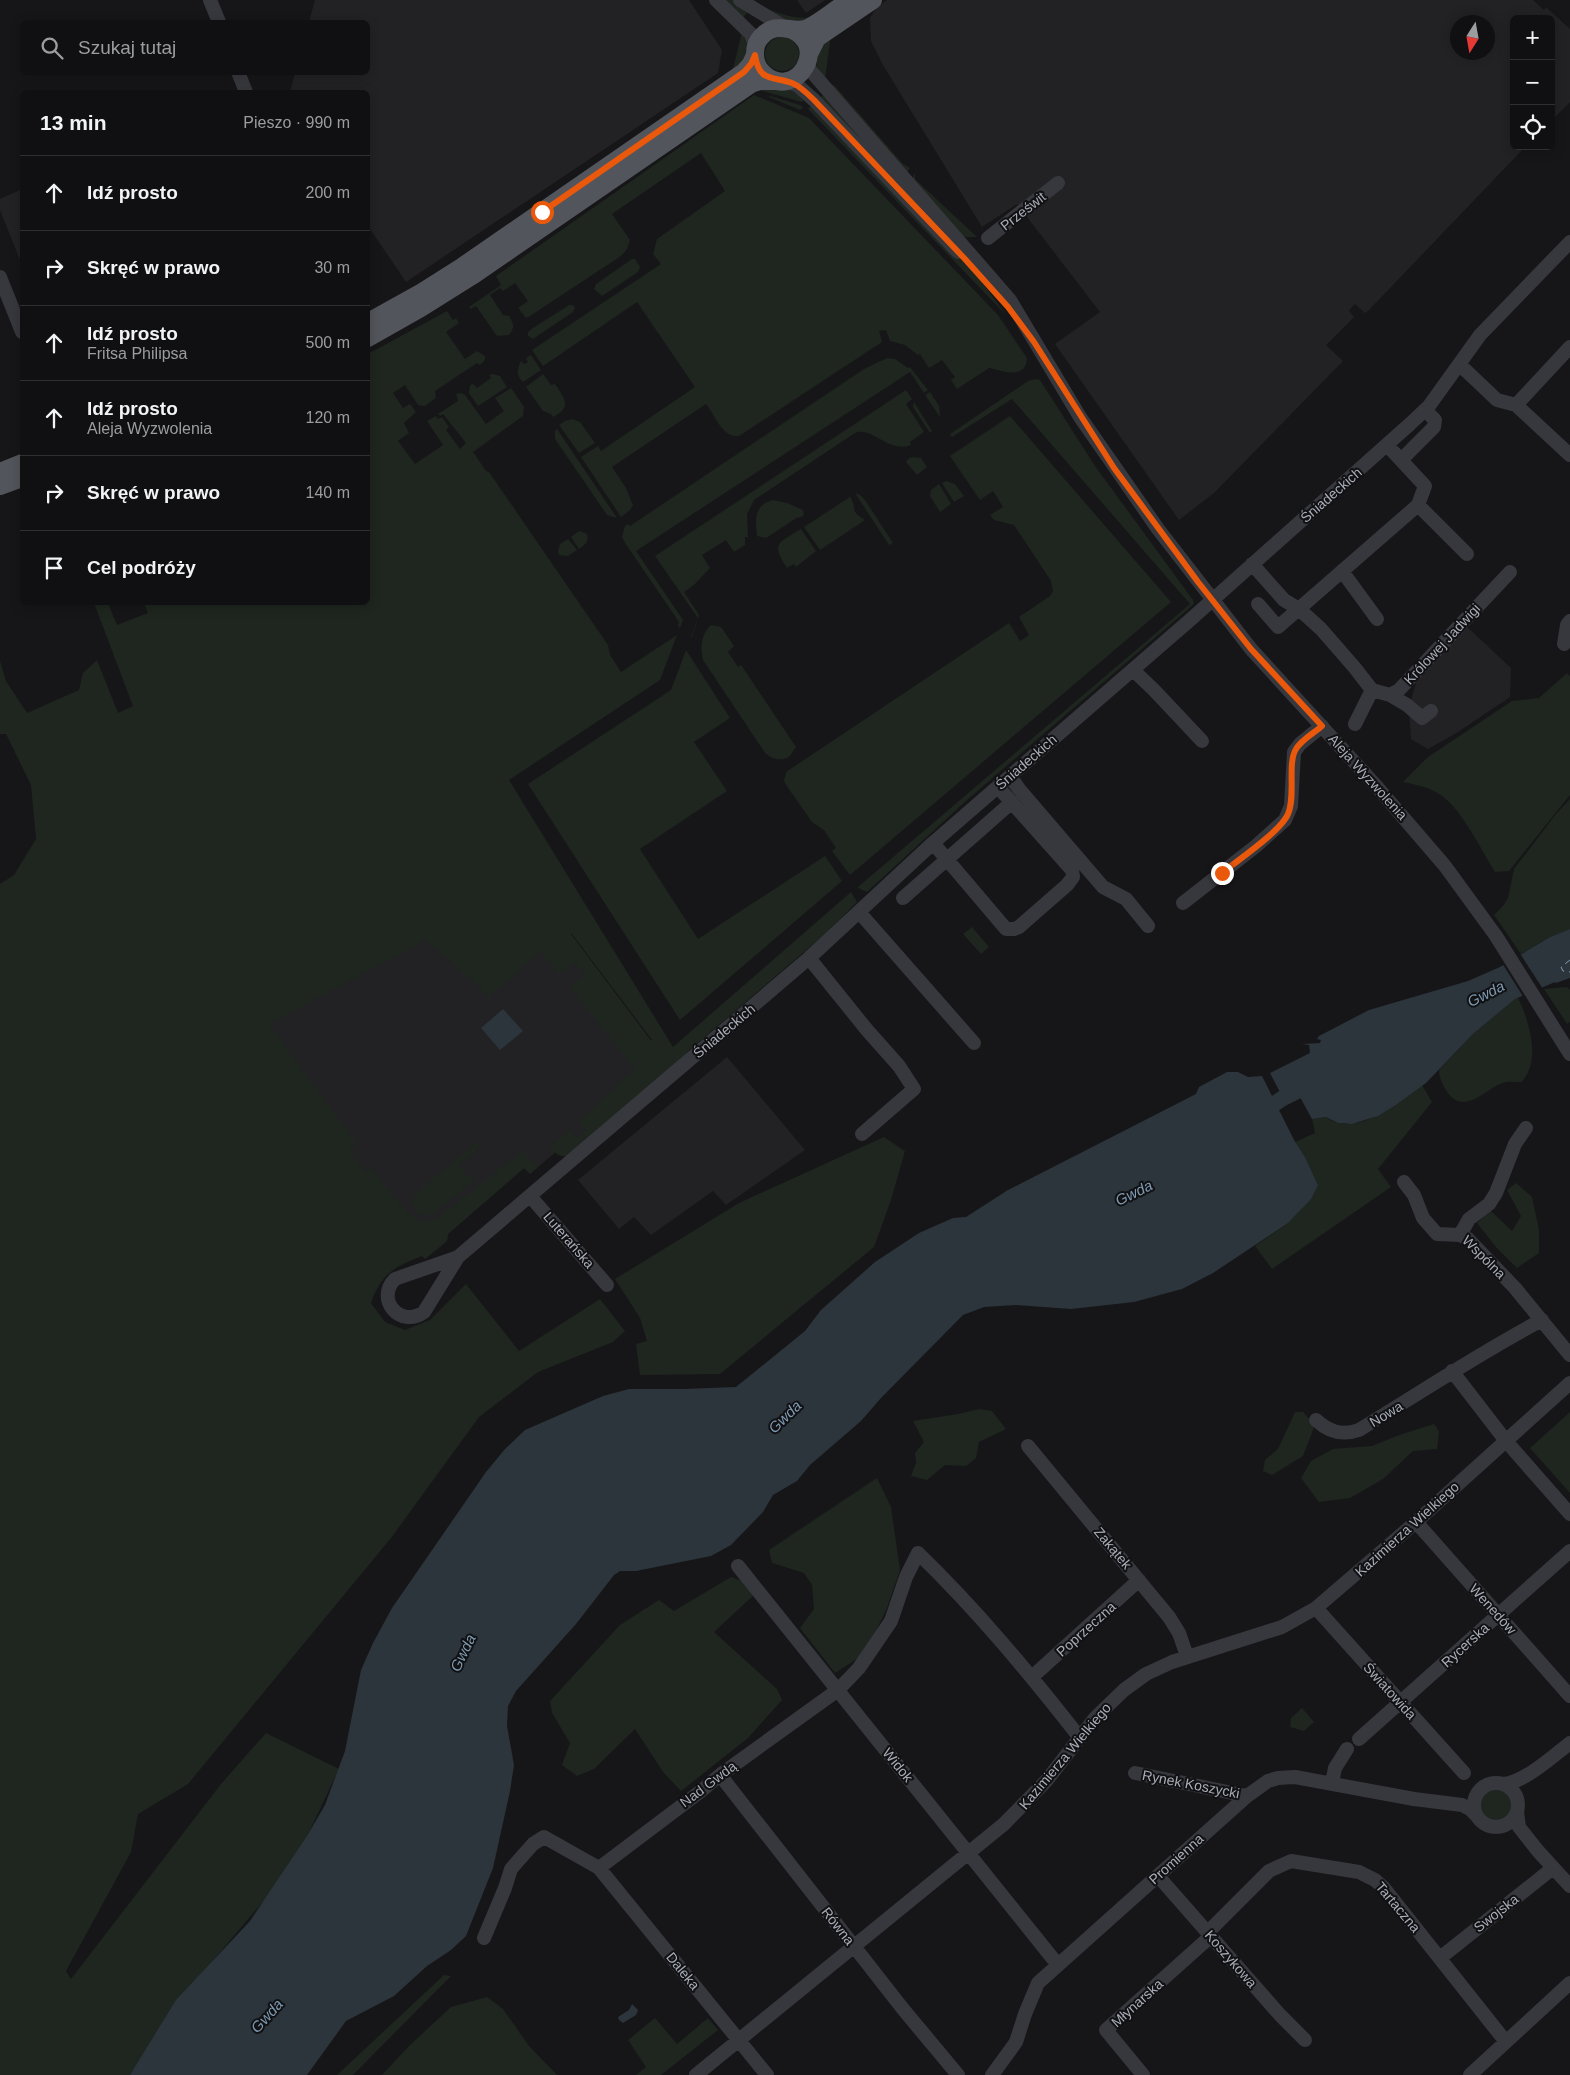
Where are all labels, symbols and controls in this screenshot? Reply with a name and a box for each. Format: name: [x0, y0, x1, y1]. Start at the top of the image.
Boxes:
north arrow: [1450, 15, 1495, 60]
map controls: [1510, 15, 1555, 150]
button: +: [1510, 15, 1555, 60]
search box: [20, 20, 370, 75]
icon: search: [38, 34, 66, 62]
text: Szukaj tutaj: [78, 37, 176, 58]
button: −: [1510, 60, 1555, 105]
button: locate: [1510, 105, 1555, 150]
text: 13 min: [40, 111, 107, 134]
text: Pieszo · 990 m: [243, 114, 350, 131]
icon: ahead: [40, 179, 68, 207]
text: Idź prosto: [87, 182, 178, 203]
text: 200 m: [306, 184, 350, 201]
street label: Prześwit: [997, 188, 1049, 234]
route start: [531, 201, 554, 224]
icon: right: [40, 254, 68, 282]
text: Skręć w prawo: [87, 257, 220, 278]
text: 30 m: [314, 259, 350, 276]
text: Idź prosto: [87, 323, 178, 344]
icon: ahead: [40, 329, 68, 357]
text: 500 m: [306, 334, 350, 351]
text: Fritsa Philipsa: [87, 345, 187, 362]
text: Idź prosto: [87, 398, 178, 419]
icon: ahead: [40, 404, 68, 432]
text: 120 m: [306, 409, 350, 426]
text: Aleja Wyzwolenia: [87, 420, 212, 437]
street label: Śniadeckich: [1297, 463, 1365, 526]
icon: right: [40, 479, 68, 507]
text: Skręć w prawo: [87, 482, 220, 503]
text: 140 m: [306, 484, 350, 501]
icon: arrive: [40, 554, 68, 582]
text: Cel podróży: [87, 557, 196, 578]
street label: Królowej Jadwigi: [1401, 600, 1483, 688]
street label: Śniadeckich: [992, 730, 1060, 793]
street label: Aleja Wyzwolenia: [1325, 731, 1411, 823]
route end: [1211, 862, 1234, 885]
water label: Gwda: [1464, 977, 1507, 1010]
street label: Śniadeckich: [689, 1000, 758, 1061]
water label: Gwda: [1112, 1176, 1155, 1209]
street label: Luterańska: [540, 1209, 598, 1272]
street label: Wspólna: [1459, 1232, 1509, 1282]
water label: Gwda: [765, 1397, 805, 1436]
street label: Nowa: [1367, 1398, 1406, 1430]
street label: Kazimierza Wielkiego: [1352, 1478, 1462, 1580]
street label: Zakątek: [1091, 1524, 1136, 1573]
street label: Wenedów: [1466, 1581, 1520, 1638]
street label: Poprzeczna: [1053, 1598, 1119, 1660]
street label: Rycerska: [1438, 1619, 1492, 1670]
water label: Gwda: [446, 1631, 479, 1674]
street label: Światowida: [1360, 1659, 1421, 1723]
street label: Kazimierza Wielkiego: [1016, 1699, 1114, 1812]
street label: Widok: [880, 1745, 917, 1786]
street label: Nad Gwdą: [677, 1758, 739, 1810]
street label: Rynek Koszycki: [1141, 1767, 1241, 1801]
street label: Promienna: [1145, 1830, 1207, 1888]
street label: Tartaczna: [1372, 1879, 1424, 1936]
street label: Swojska: [1471, 1891, 1522, 1935]
street label: Równa: [818, 1904, 858, 1948]
street label: Koszykowa: [1202, 1927, 1260, 1991]
street label: Daleka: [663, 1949, 703, 1993]
street label: Młynarska: [1108, 1976, 1166, 2030]
water label: Gwda: [247, 1995, 286, 2036]

